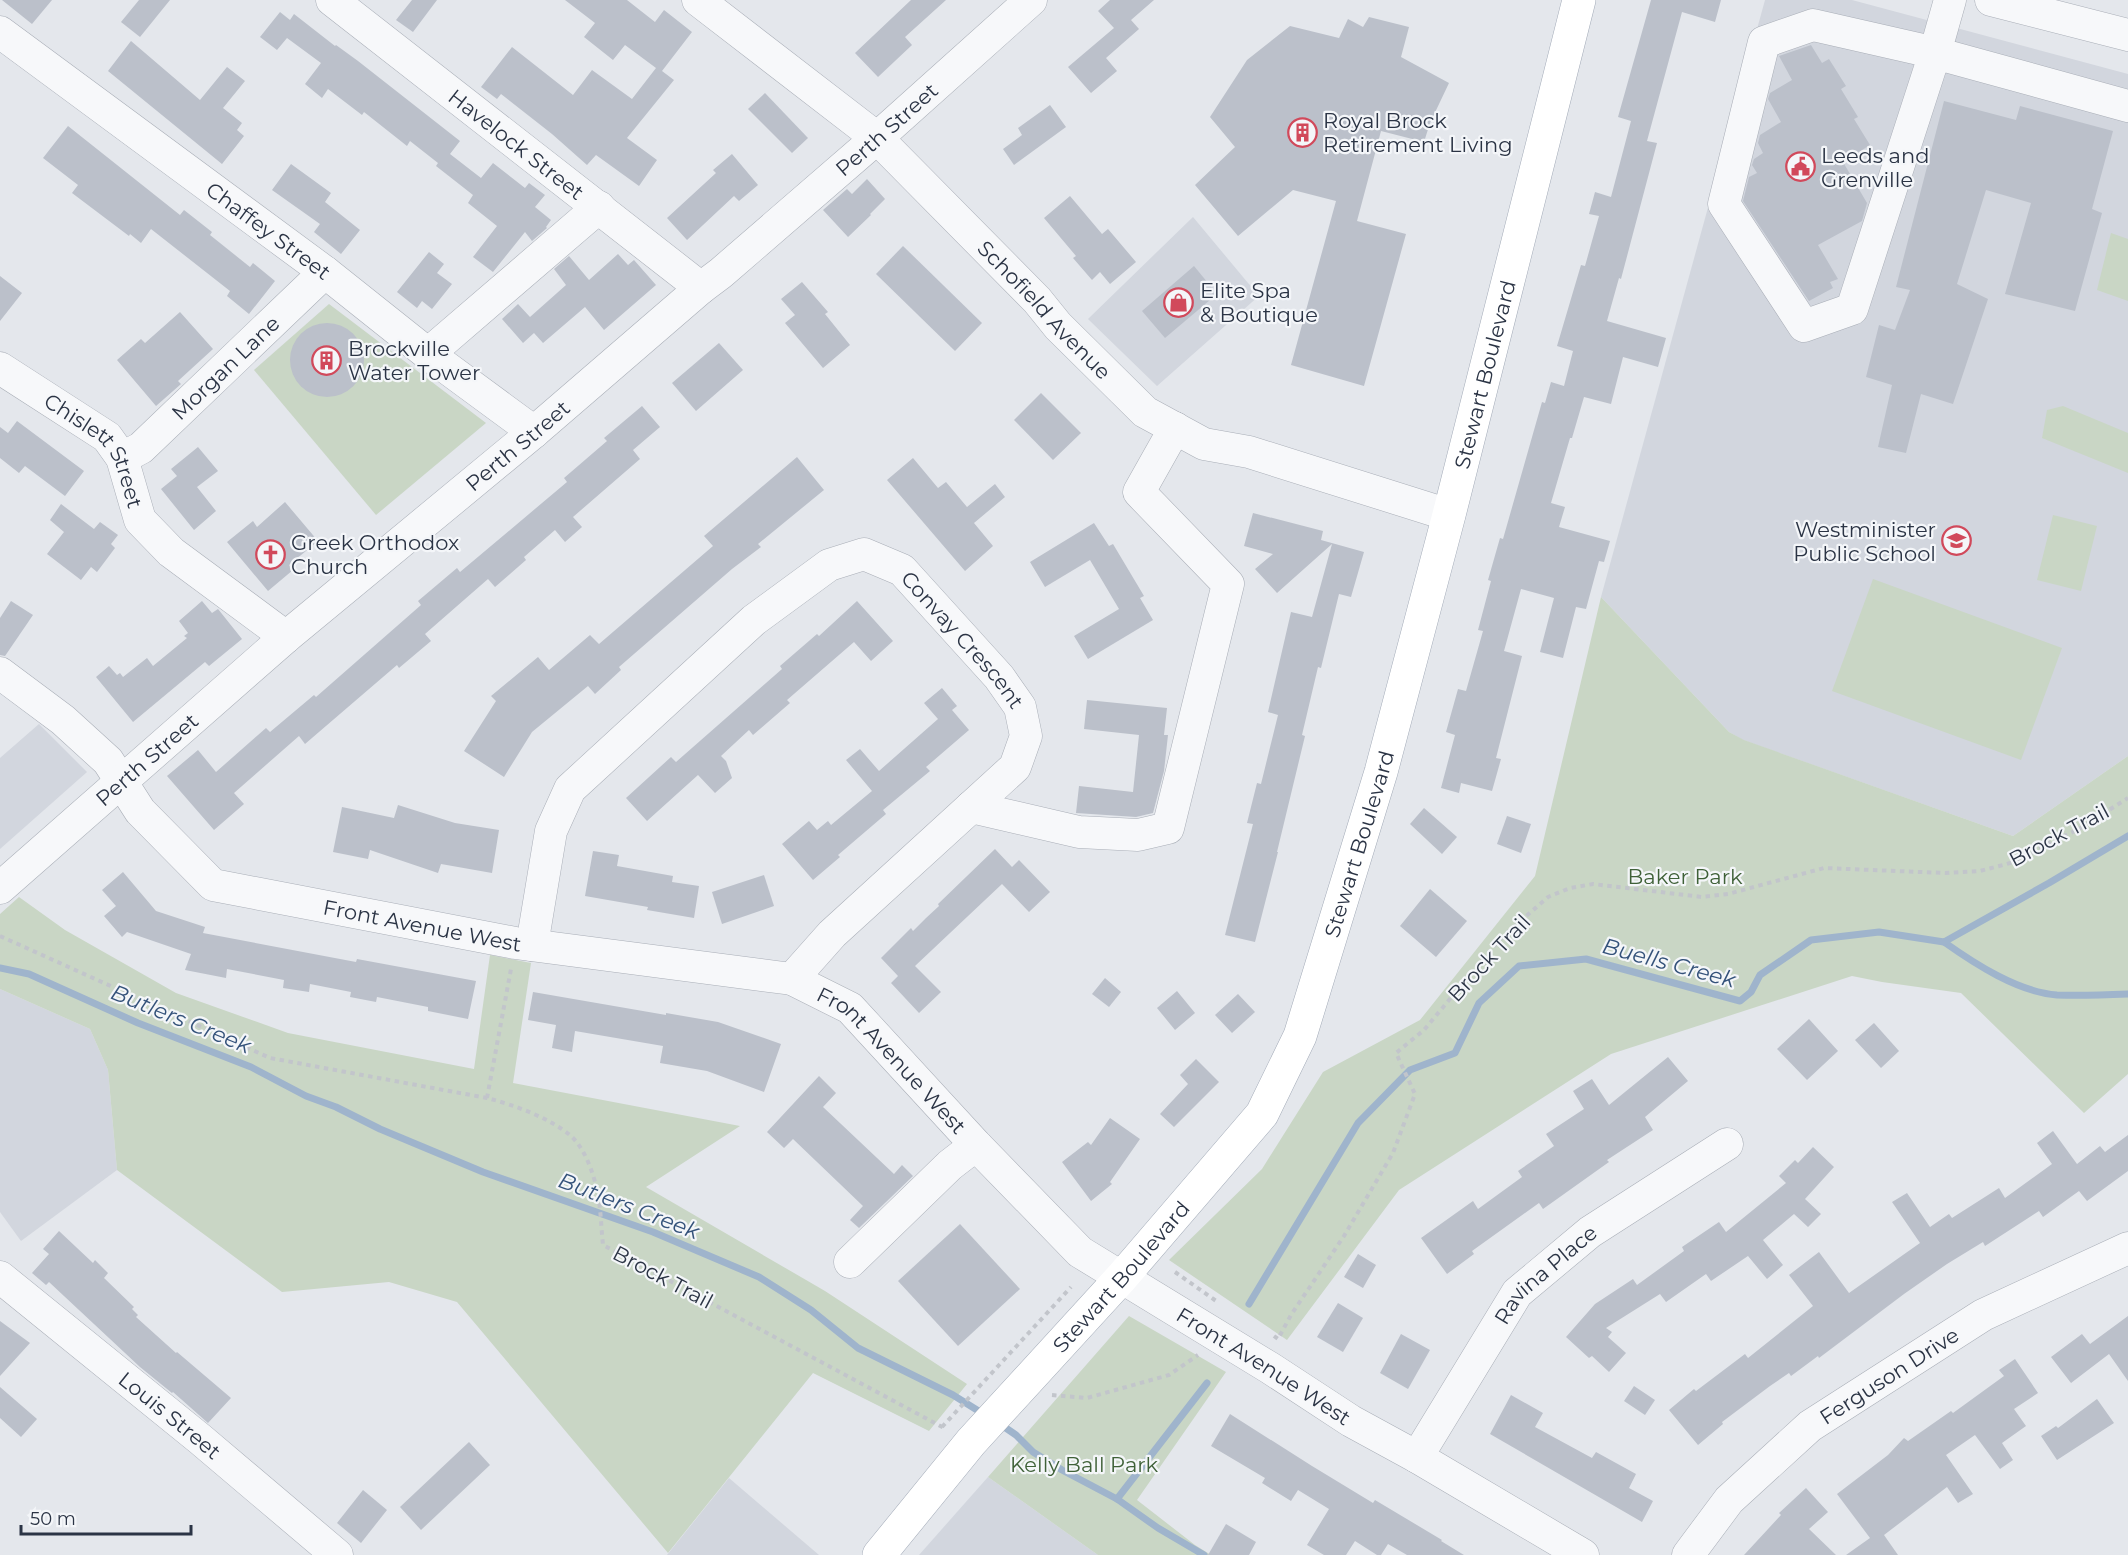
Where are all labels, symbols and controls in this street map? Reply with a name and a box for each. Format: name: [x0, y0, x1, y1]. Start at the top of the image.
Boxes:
street label: Perth Street: [830, 77, 943, 181]
street label: Havelock Street: [444, 83, 589, 205]
place label: Royal Brock Retirement Living: [1323, 108, 1513, 157]
building icon: Royal Brock Retirement Living: [1286, 116, 1318, 148]
place label: Leeds and Grenville: [1821, 143, 1929, 192]
public building icon: Leeds and Grenville: [1784, 151, 1816, 183]
street label: Chaffey Street: [201, 176, 336, 284]
street label: Schofield Avenue: [973, 235, 1117, 384]
street label: Stewart Boulevard: [1449, 277, 1520, 471]
place label: Elite Spa & Boutique: [1200, 278, 1318, 327]
shop icon: Elite Spa & Boutique: [1163, 286, 1195, 318]
street label: Morgan Lane: [166, 310, 284, 425]
place label: Brockville Water Tower: [348, 336, 480, 385]
building icon: Brockville Water Tower: [311, 344, 343, 376]
street label: Chislett Street: [40, 388, 148, 511]
street label: Perth Street: [460, 395, 575, 496]
place label: Westminister Public School: [1793, 517, 1936, 566]
school or university icon: Westminister Public School: [1941, 525, 1973, 557]
place label: Greek Orthodox Church: [291, 530, 459, 579]
church icon: Greek Orthodox Church: [254, 538, 286, 570]
street label: Convay Crescent: [896, 566, 1030, 713]
street label: Perth Street: [90, 708, 203, 811]
street label: Stewart Boulevard: [1319, 748, 1399, 940]
street label: Brock Trail: [2005, 798, 2113, 872]
park label: Baker Park: [1628, 864, 1743, 889]
street label: Front Avenue West: [321, 894, 523, 956]
street label: Brock Trail: [1442, 909, 1536, 1007]
water label: Buells Creek: [1599, 932, 1740, 994]
water label: Butlers Creek: [107, 979, 256, 1060]
street label: Front Avenue West: [813, 981, 972, 1139]
water label: Butlers Creek: [555, 1167, 704, 1246]
street label: Stewart Boulevard: [1047, 1196, 1194, 1357]
street label: Ravina Place: [1489, 1219, 1602, 1329]
street label: Brock Trail: [609, 1240, 717, 1314]
street label: Front Avenue West: [1172, 1302, 1356, 1430]
street label: Ferguson Drive: [1815, 1322, 1963, 1429]
street label: Louis Street: [114, 1366, 226, 1464]
park label: Kelly Ball Park: [1010, 1452, 1159, 1477]
scale bar: [21, 1498, 190, 1536]
text: 50 m: [30, 1508, 76, 1530]

